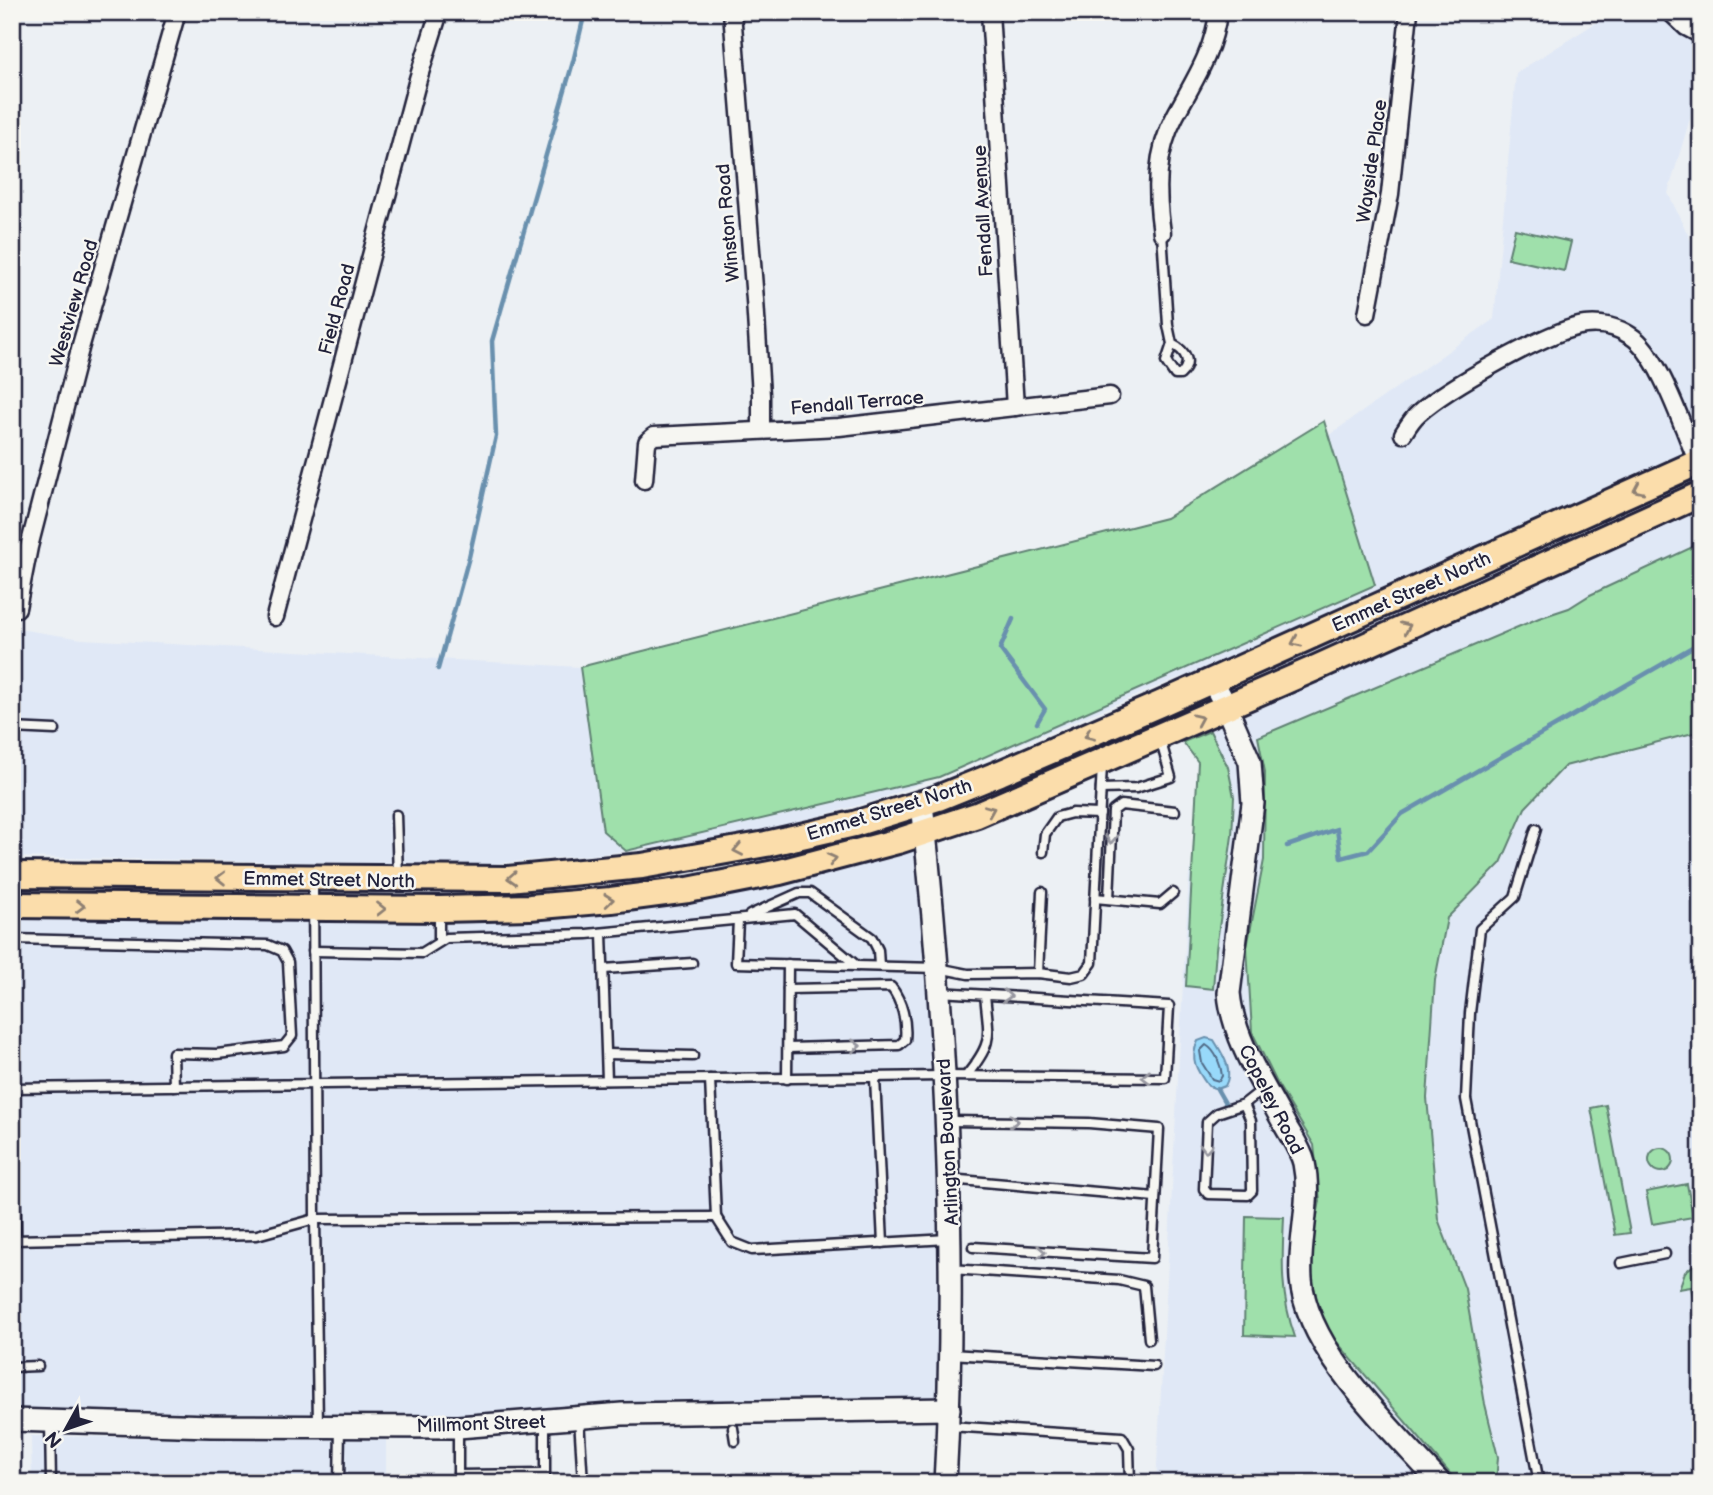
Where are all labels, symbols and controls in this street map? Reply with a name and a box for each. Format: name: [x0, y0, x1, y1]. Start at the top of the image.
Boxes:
street label: Wayside Place: [1352, 98, 1393, 225]
street label: Fendall Avenue: [969, 145, 998, 277]
street label: Winston Road: [712, 163, 745, 283]
street label: Westview Road: [45, 237, 104, 370]
street label: Field Road: [314, 261, 361, 357]
street label: Fendall Terrace: [790, 386, 925, 421]
one-way arrow: [1633, 481, 1646, 495]
street label: Emmet Street North: [1329, 547, 1495, 638]
one-way arrow: [1399, 621, 1411, 635]
one-way arrow: [1291, 634, 1304, 648]
one-way arrow: [1191, 713, 1203, 727]
one-way arrow: [1084, 727, 1096, 741]
street label: Emmet Street North: [804, 774, 975, 847]
one-way arrow: [983, 804, 995, 818]
one-way arrow: [1104, 833, 1119, 844]
one-way arrow: [732, 842, 744, 857]
one-way arrow: [826, 853, 838, 867]
street label: Emmet Street North: [243, 868, 415, 893]
one-way arrow: [215, 870, 226, 885]
one-way arrow: [506, 871, 517, 886]
one-way arrow: [603, 893, 614, 908]
one-way arrow: [76, 898, 86, 914]
one-way arrow: [377, 901, 387, 917]
one-way arrow: [1002, 989, 1013, 1004]
one-way arrow: [851, 1038, 862, 1054]
street label: Copeley Road: [1233, 1041, 1308, 1158]
street label: Arlington Boulevard: [933, 1058, 964, 1226]
one-way arrow: [1140, 1069, 1150, 1085]
one-way arrow: [1009, 1113, 1020, 1129]
one-way arrow: [1199, 1143, 1214, 1154]
one-way arrow: [1036, 1244, 1047, 1259]
north arrow: [32, 1394, 102, 1464]
street label: Millmont Street: [416, 1411, 546, 1438]
text: N: [41, 1426, 68, 1452]

